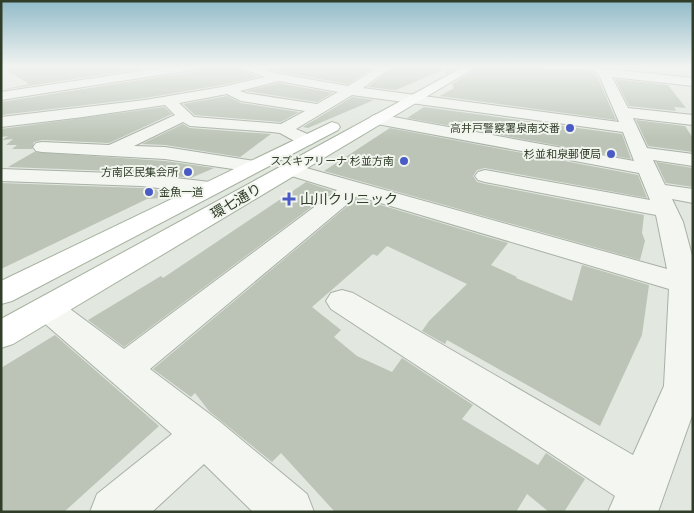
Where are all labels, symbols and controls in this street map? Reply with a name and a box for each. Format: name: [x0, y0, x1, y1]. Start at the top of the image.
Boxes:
place label: 高井戸警察署泉南交番: [450, 120, 560, 135]
marker: 高井戸警察署泉南交番: [564, 122, 576, 134]
place label: 杉並和泉郵便局: [524, 146, 601, 161]
marker: 杉並和泉郵便局: [605, 148, 617, 160]
place label: スズキアリーナ 杉並方南: [270, 153, 394, 168]
marker: スズキアリーナ 杉並方南: [398, 155, 410, 167]
place label: 方南区民集会所: [101, 164, 179, 179]
marker: 方南区民集会所: [182, 166, 194, 178]
street label: 環七通り: [207, 178, 265, 223]
place label: 金魚一道: [159, 184, 203, 199]
marker: 金魚一道: [143, 186, 155, 198]
place label: 山川クリニック: [300, 189, 398, 208]
marker: 山川クリニック: [282, 192, 296, 206]

